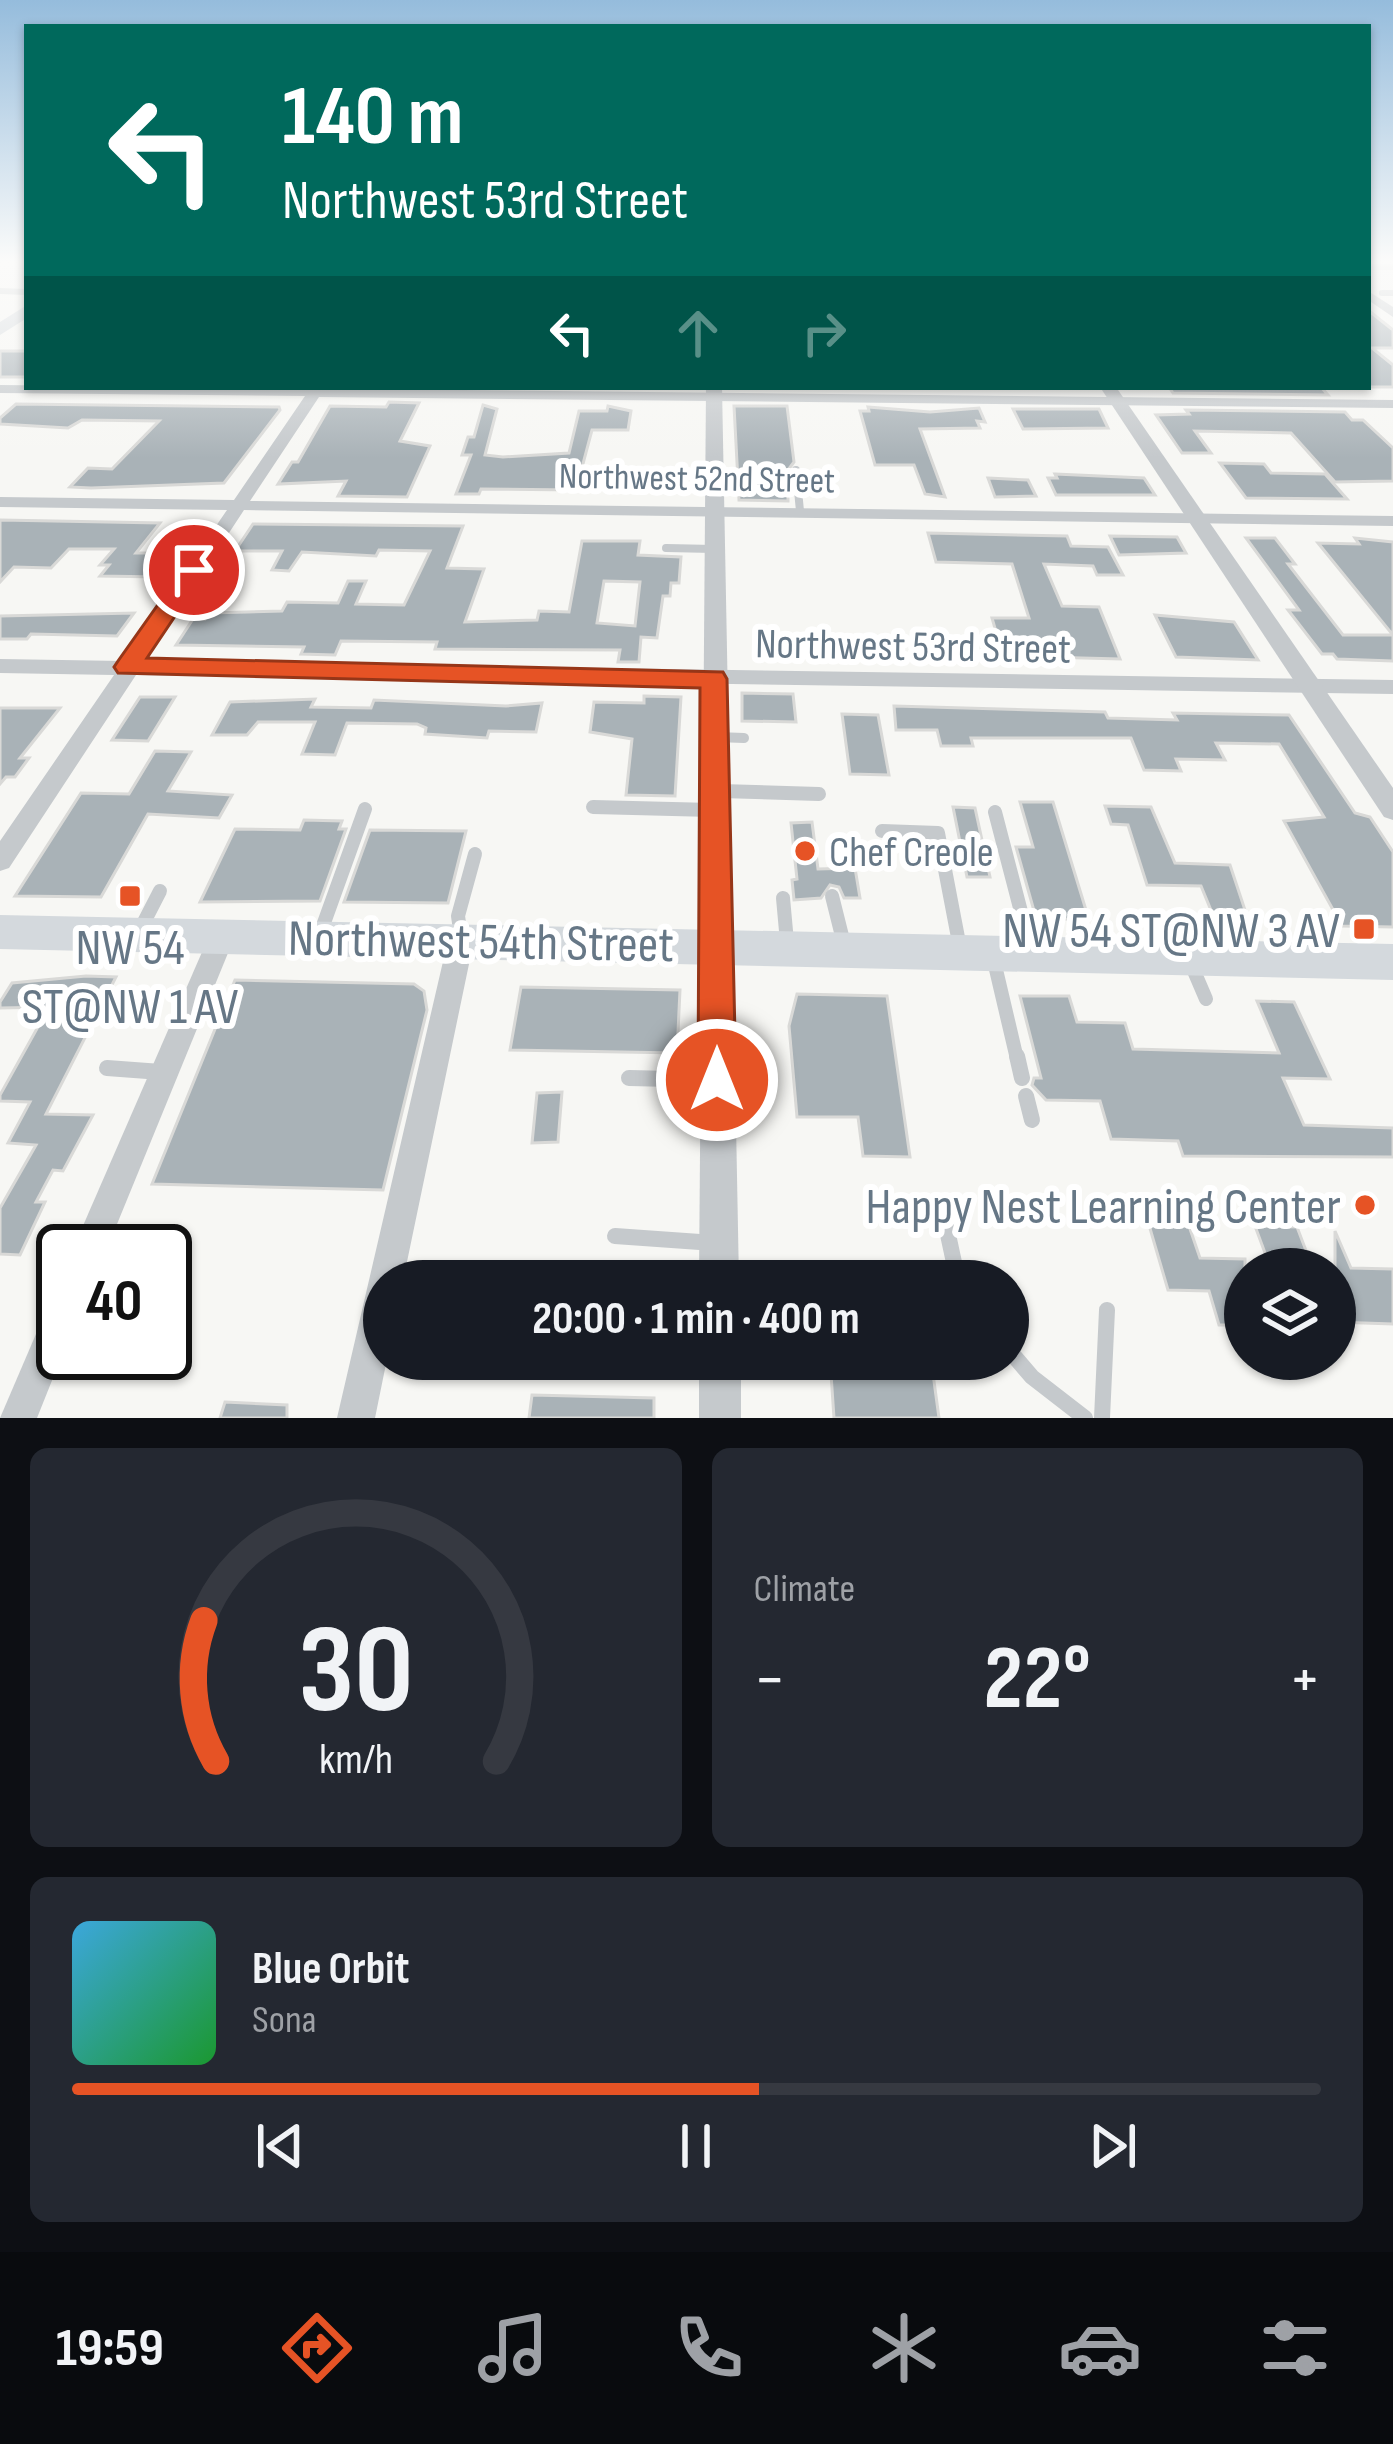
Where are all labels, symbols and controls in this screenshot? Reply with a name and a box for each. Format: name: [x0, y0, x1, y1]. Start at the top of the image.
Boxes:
text: 140 m: [282, 67, 463, 168]
icon: left: [84, 72, 240, 228]
text: Northwest 53rd Street: [282, 169, 688, 234]
icon: left: [539, 300, 605, 366]
icon: ahead: [665, 300, 731, 366]
icon: right: [791, 300, 857, 366]
street label: Northwest 52nd Street: [559, 456, 835, 503]
pin: [143, 519, 245, 621]
icon: arrive: [161, 537, 227, 603]
street label: Northwest 53rd Street: [755, 619, 1071, 676]
place label: Chef Creole: [829, 828, 994, 879]
marker: Chef Creole: [792, 838, 818, 864]
marker: NW 54 ST@NW 1 AV: [117, 883, 143, 909]
place label: NW 54 ST@NW 3 AV: [1002, 901, 1340, 962]
street label: Northwest 54th Street: [288, 909, 674, 976]
marker: NW 54 ST@NW 3 AV: [1351, 916, 1377, 942]
place label: NW 54 ST@NW 1 AV: [22, 918, 238, 1038]
position arrow: [654, 1017, 780, 1143]
place label: Happy Nest Learning Center: [865, 1177, 1341, 1238]
marker: Happy Nest Learning Center: [1352, 1192, 1378, 1218]
speed limit sign: 40: [36, 1224, 192, 1380]
map controls: [1224, 1248, 1356, 1380]
button: layers: [1224, 1248, 1356, 1380]
text: 20:00 · 1 min · 400 m: [532, 1292, 860, 1347]
text: Climate: [754, 1566, 855, 1613]
text: 30: [298, 1598, 413, 1747]
text: 22°: [984, 1626, 1091, 1734]
text: −: [754, 1641, 786, 1720]
text: +: [1289, 1641, 1321, 1720]
text: km/h: [319, 1733, 393, 1785]
text: Blue Orbit: [252, 1942, 409, 1997]
text: Sona: [252, 1997, 317, 2044]
icon: previous: [247, 2113, 313, 2179]
icon: pause: [663, 2113, 729, 2179]
icon: next: [1080, 2113, 1146, 2179]
icon: directions: [275, 2306, 359, 2390]
icon: music: [471, 2306, 555, 2390]
icon: phone: [667, 2306, 751, 2390]
icon: climate: [862, 2306, 946, 2390]
icon: car: [1058, 2306, 1142, 2390]
icon: filters: [1253, 2306, 1337, 2390]
text: 19:59: [56, 2316, 164, 2381]

